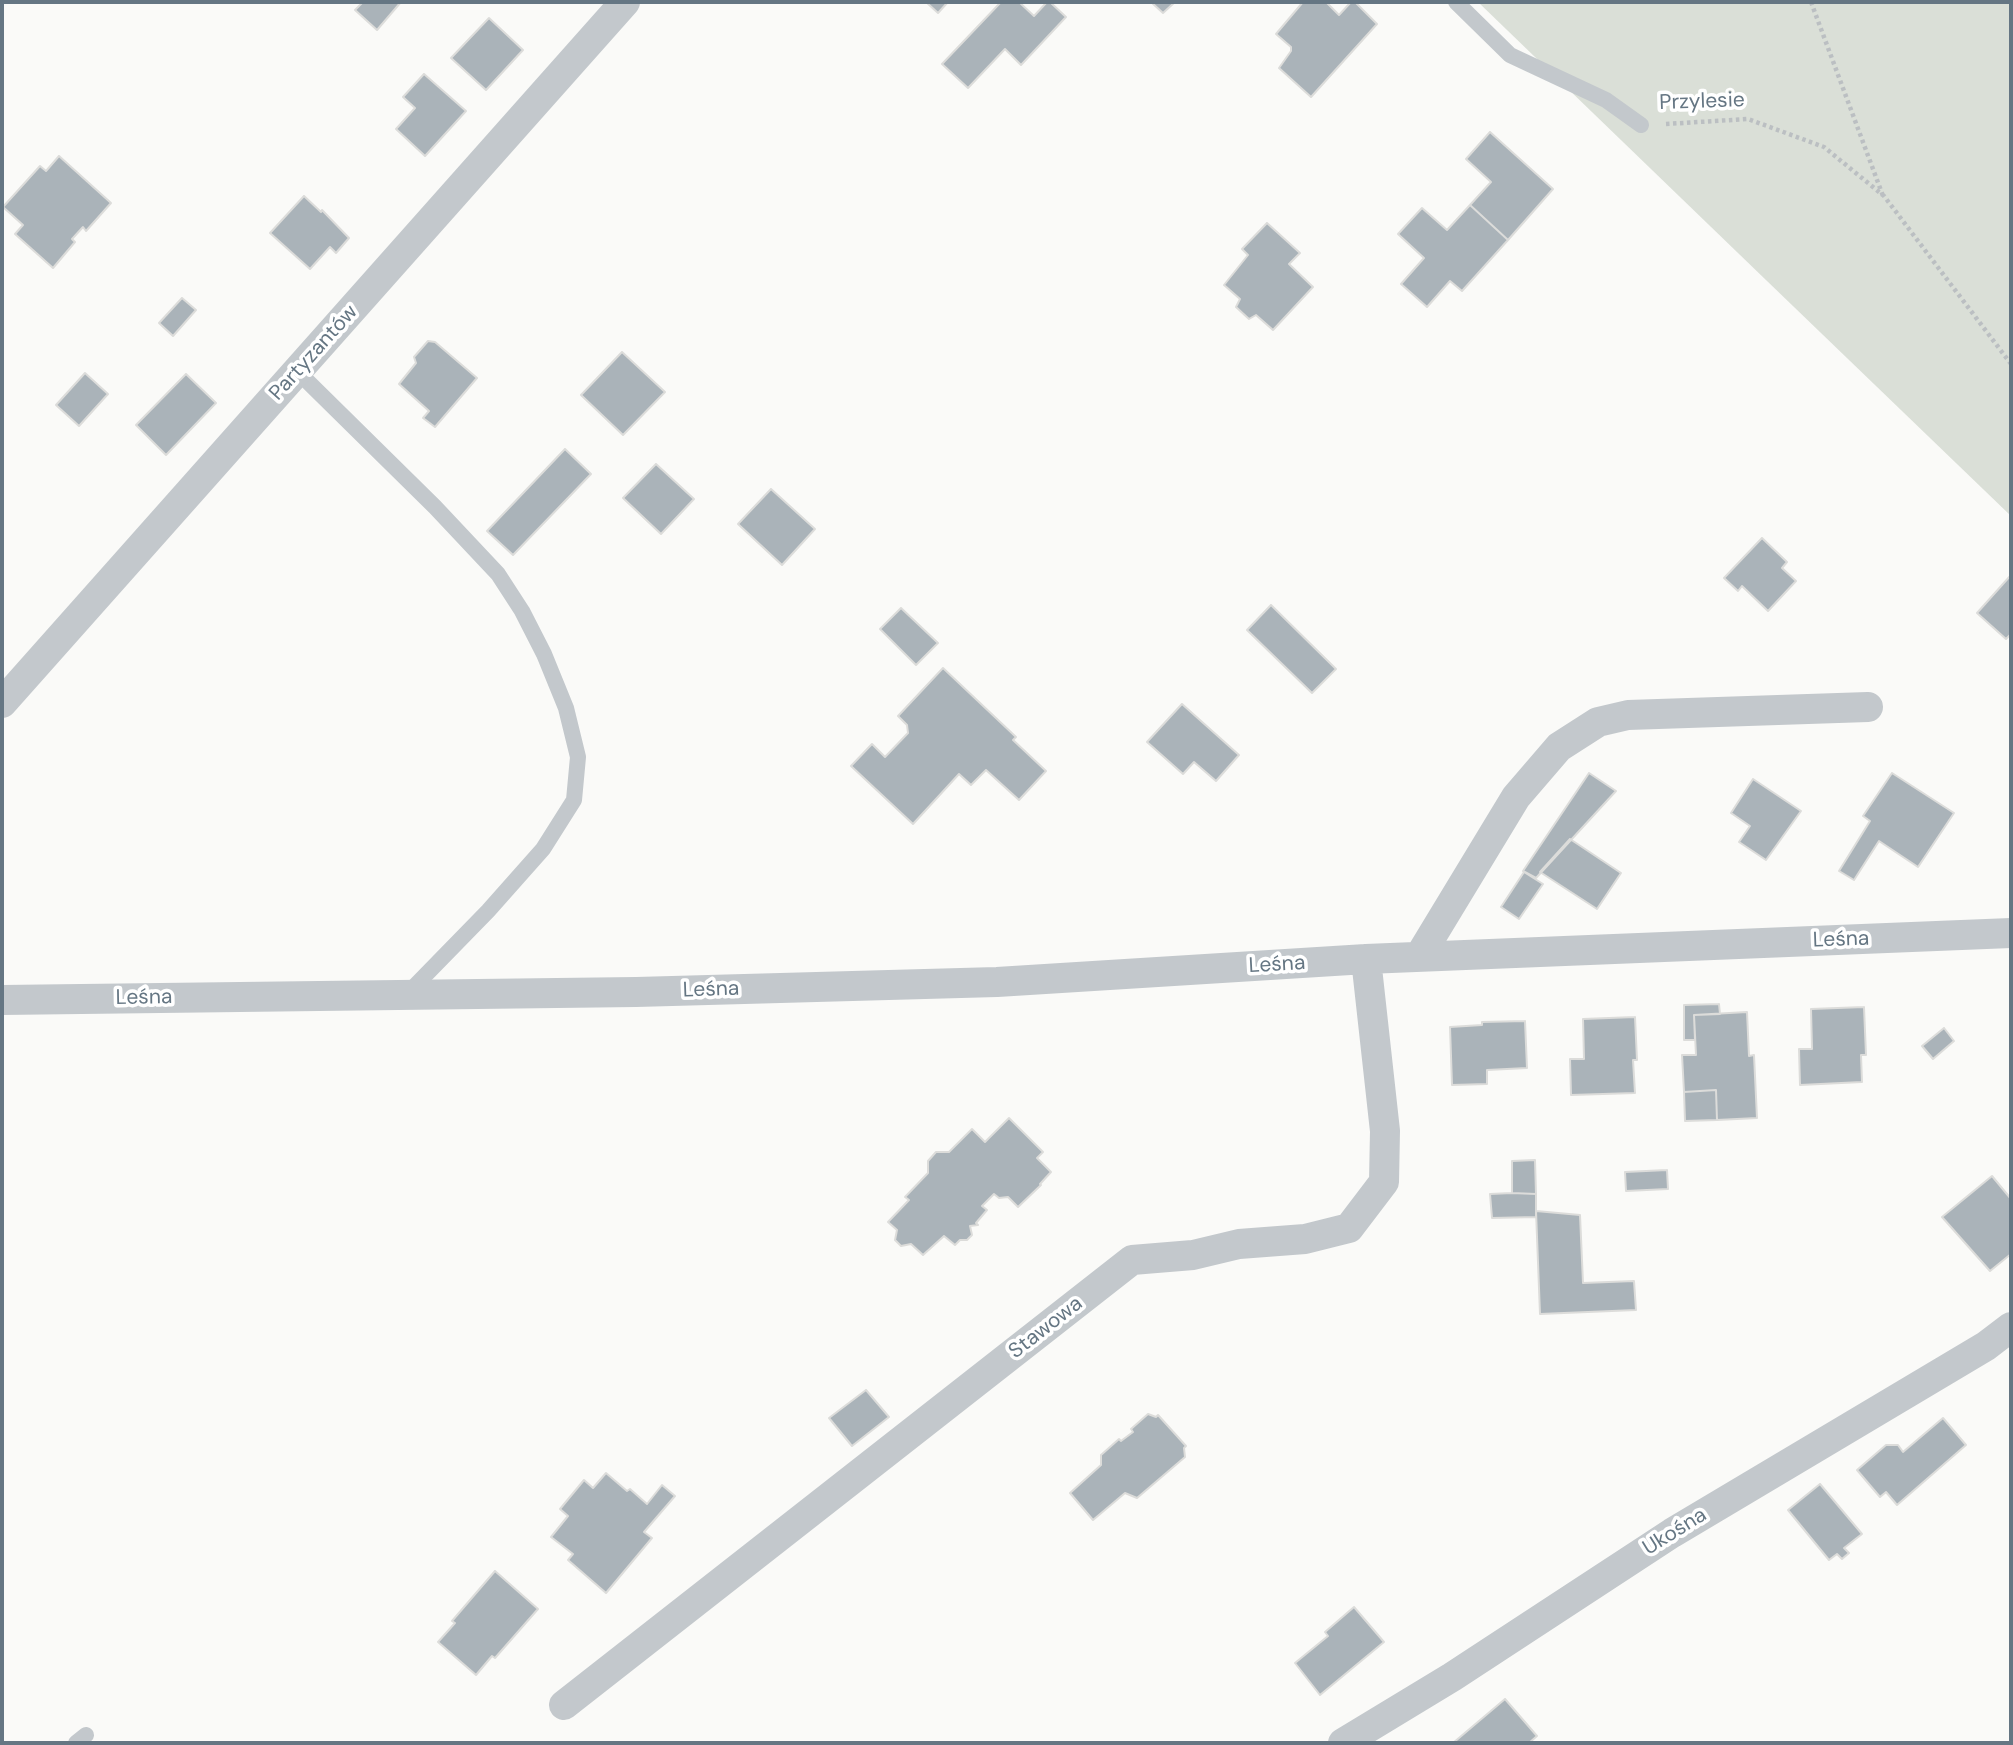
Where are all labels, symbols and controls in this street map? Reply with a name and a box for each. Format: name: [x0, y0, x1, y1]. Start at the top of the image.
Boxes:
street label: Przylesie: [1659, 88, 1745, 116]
street label: Partyzantów: [265, 300, 363, 406]
street label: Leśna: [1812, 926, 1870, 954]
street label: Leśna: [1248, 951, 1306, 979]
street label: Leśna: [682, 976, 740, 1004]
street label: Leśna: [115, 985, 173, 1011]
street label: Stawowa: [1004, 1291, 1088, 1365]
street label: Ukośna: [1639, 1503, 1711, 1561]

